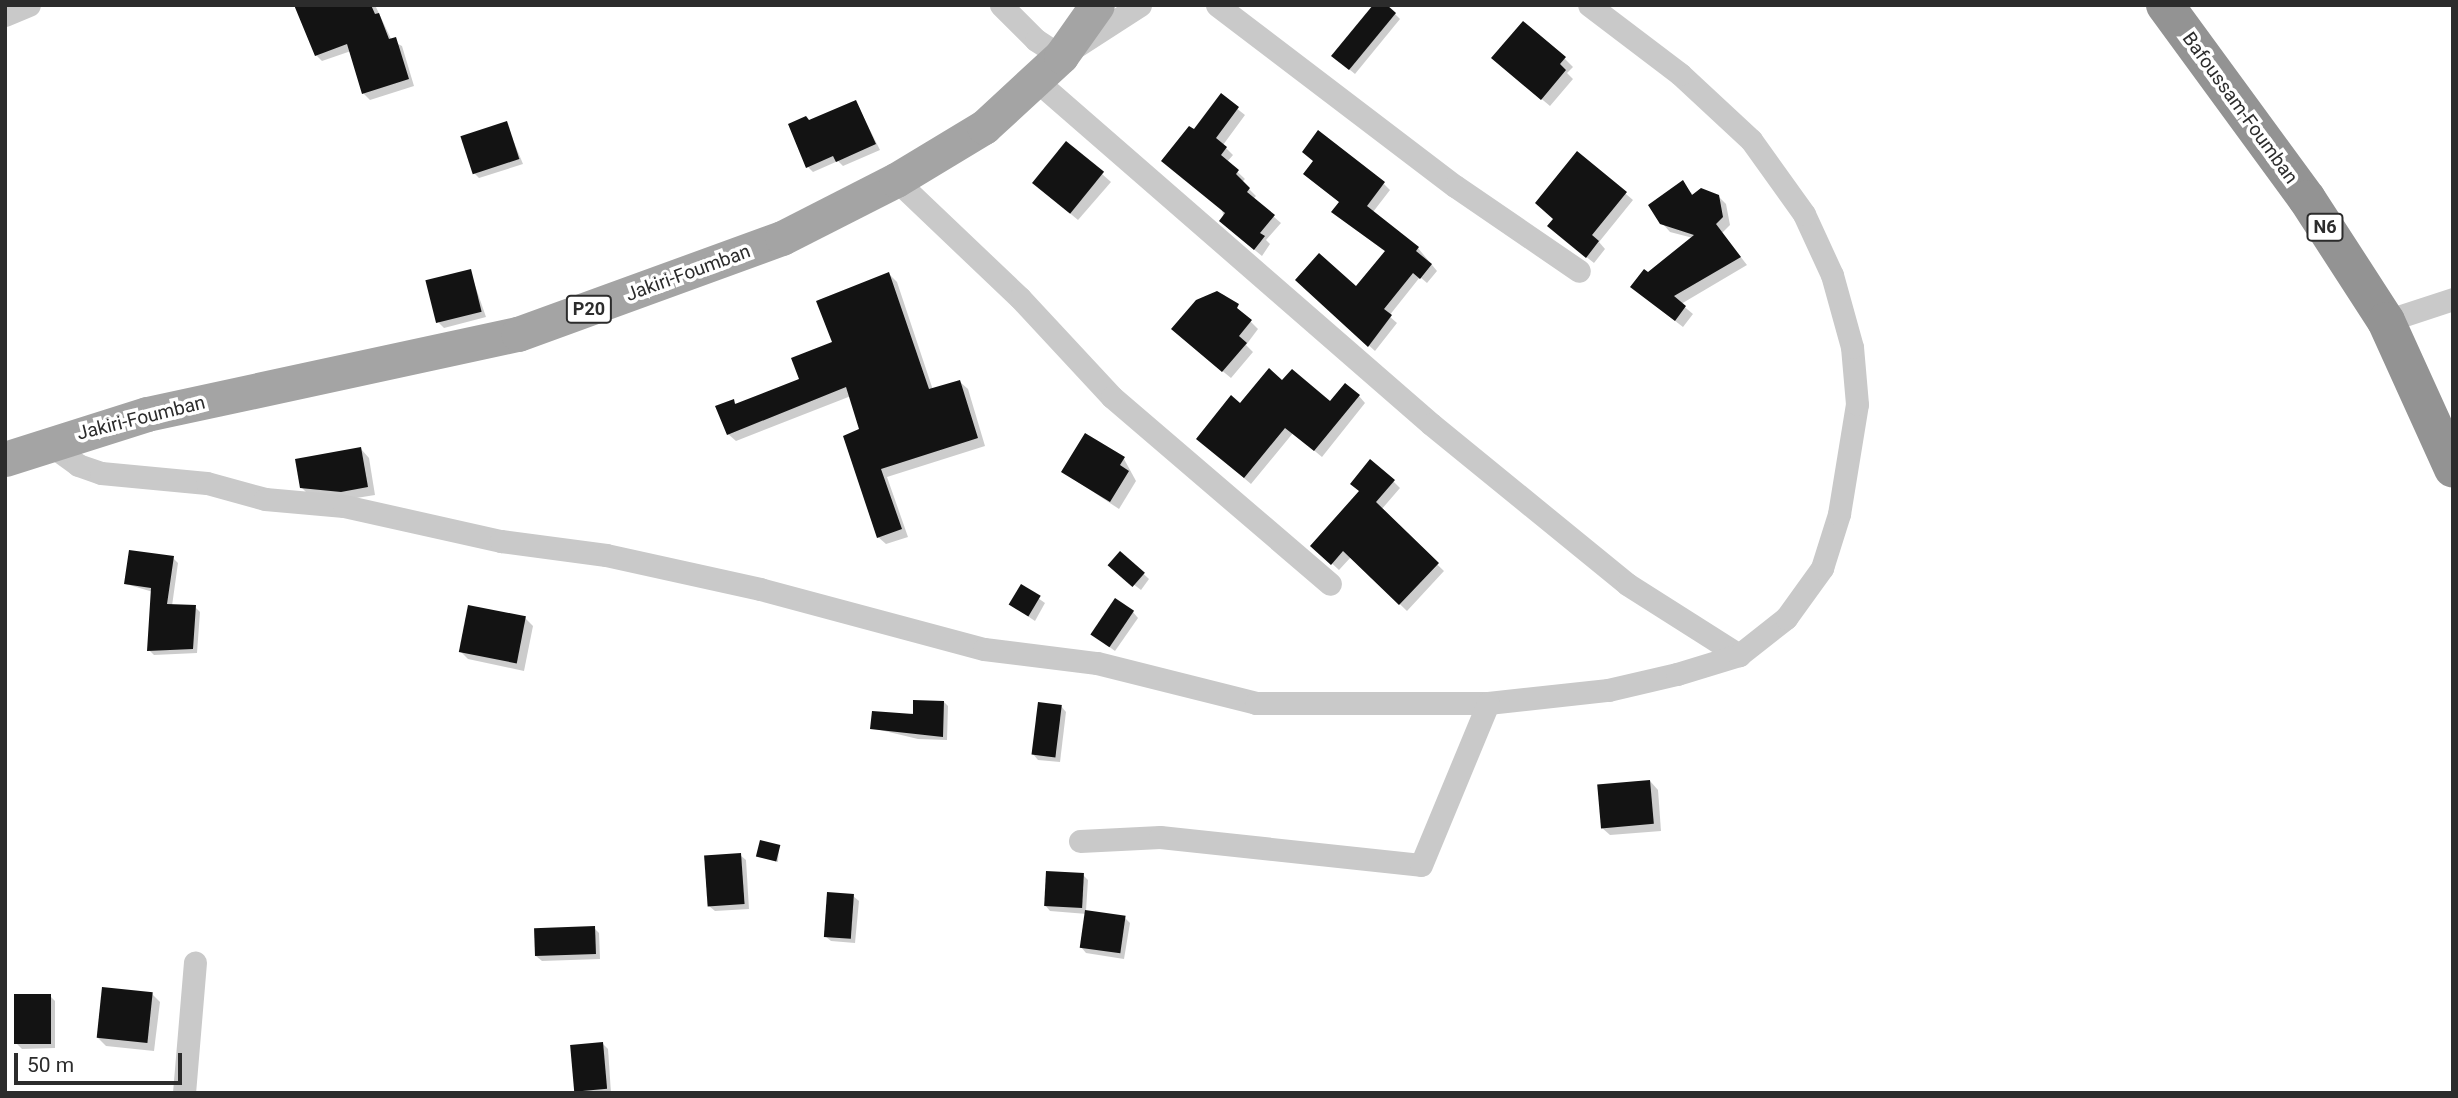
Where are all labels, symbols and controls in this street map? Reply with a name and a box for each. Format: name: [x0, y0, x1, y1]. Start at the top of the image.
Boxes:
street label: Bafoussam-Foumban: [2177, 28, 2303, 188]
road number: N6: [2306, 212, 2344, 242]
street label: Jakiri-Foumban: [622, 240, 754, 306]
road number: P20: [564, 295, 614, 324]
street label: Jakiri-Foumban: [75, 391, 207, 445]
scale bar: [18, 1038, 186, 1082]
text: 50 m: [27, 1053, 74, 1077]

